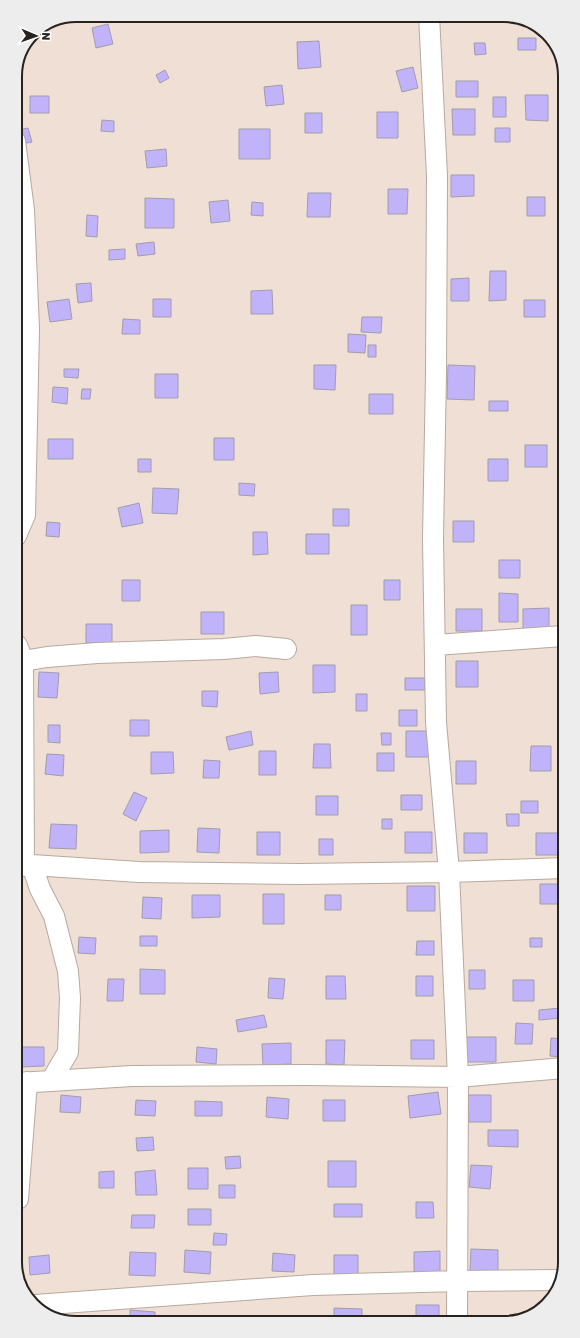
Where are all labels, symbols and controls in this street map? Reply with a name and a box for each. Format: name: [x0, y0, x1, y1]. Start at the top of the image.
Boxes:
north arrow: [16, 16, 56, 56]
text: N: [39, 32, 52, 41]

